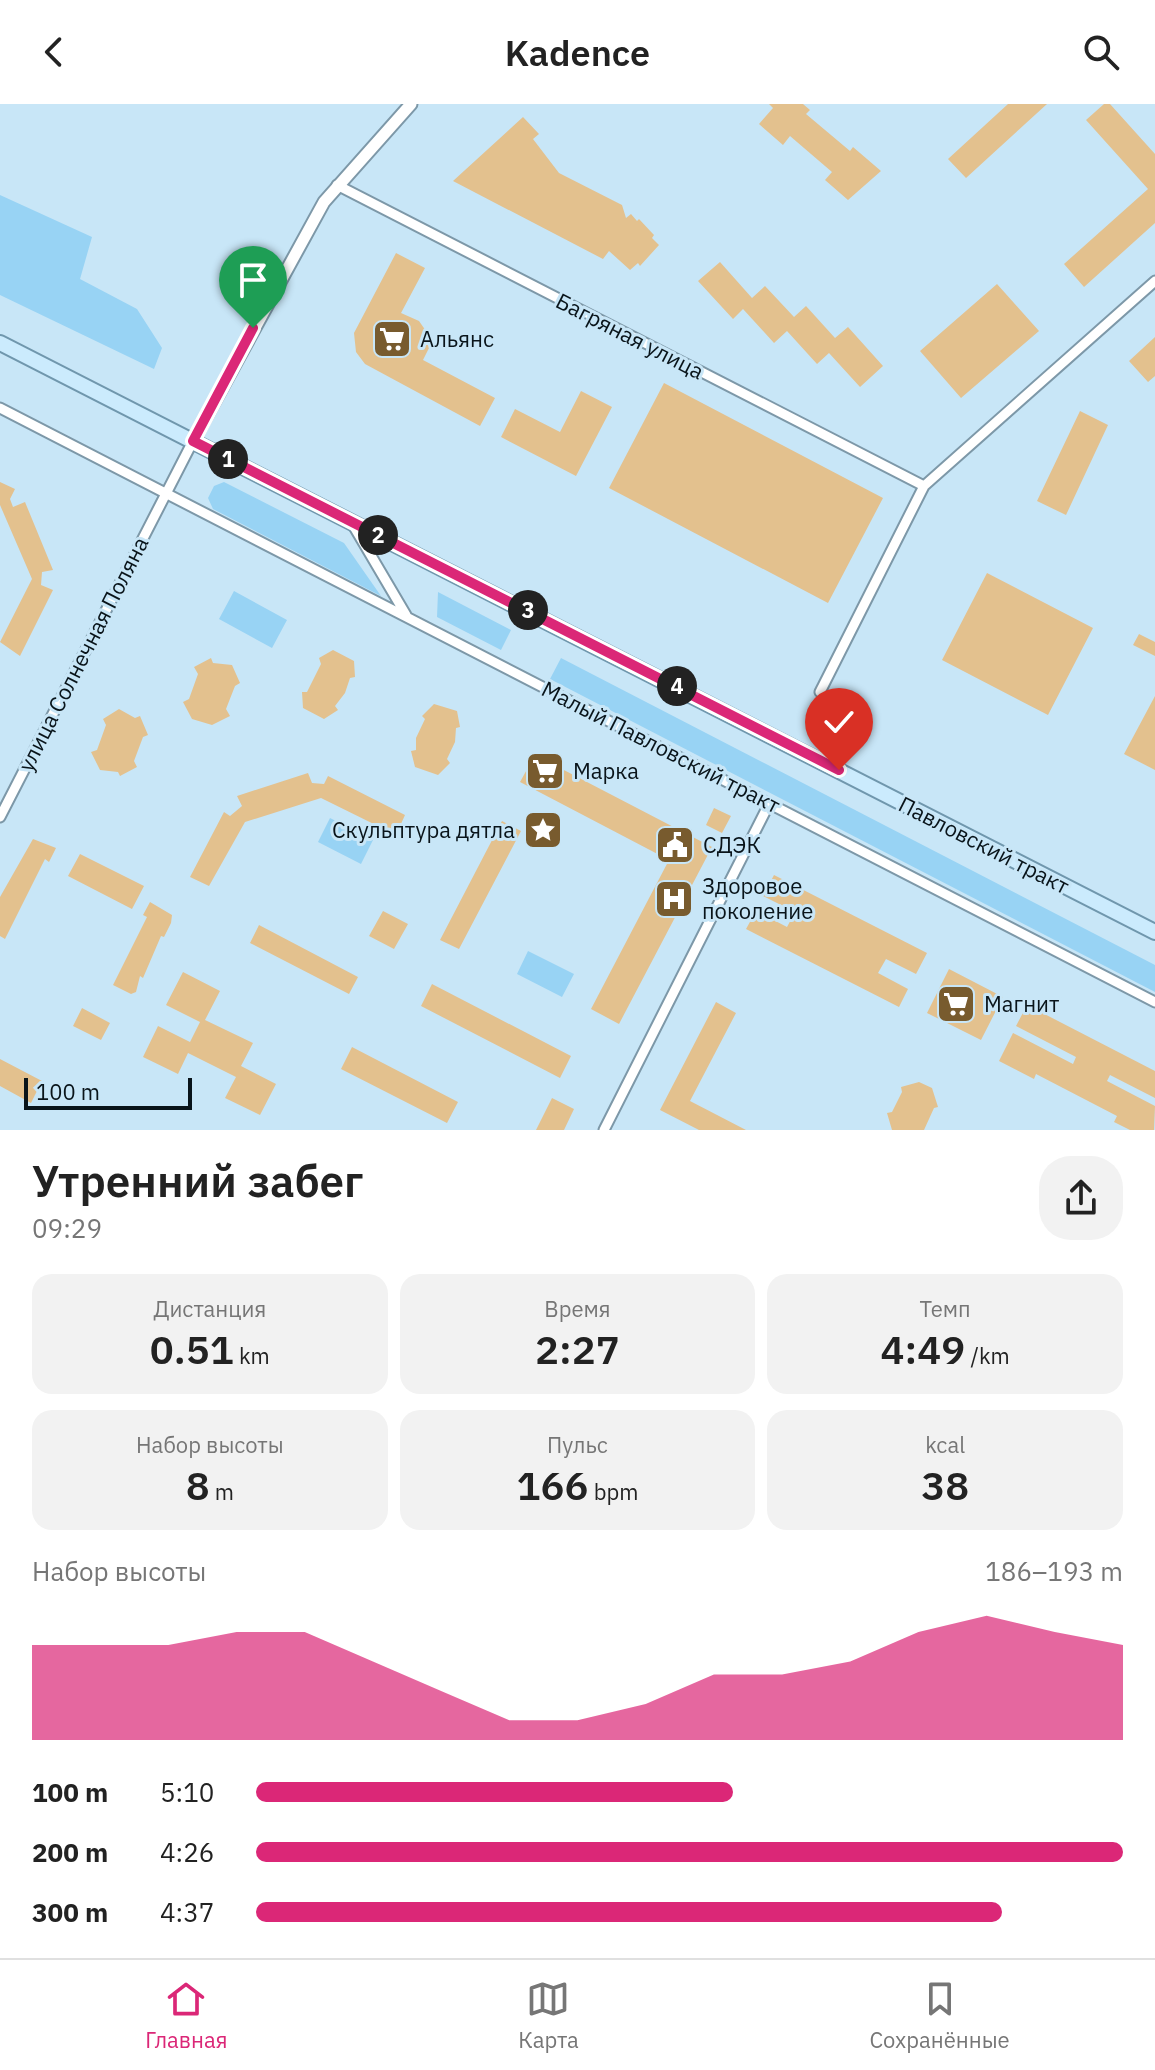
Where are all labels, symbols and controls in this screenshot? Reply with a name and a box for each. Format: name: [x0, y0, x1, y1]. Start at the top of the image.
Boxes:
text: Kadence: [505, 29, 650, 76]
icon: back: [32, 30, 76, 74]
icon: search: [1079, 30, 1123, 74]
pin: [219, 246, 287, 328]
icon: arrive: [231, 258, 275, 302]
street label: Багряная улица: [551, 286, 709, 385]
supermarket icon: Альянс: [371, 318, 413, 360]
place label: Альянс: [420, 324, 494, 353]
pin: 1: [208, 439, 248, 479]
text: 1: [221, 444, 235, 473]
pin: 2: [358, 515, 398, 555]
text: 2: [371, 520, 385, 549]
street label: улица Солнечная Поляна: [11, 531, 154, 776]
pin: 3: [508, 590, 548, 630]
text: 3: [521, 595, 535, 624]
pin: 4: [657, 666, 697, 706]
text: 4: [670, 671, 684, 700]
street label: Малый Павловский тракт: [537, 674, 785, 819]
pin: [805, 688, 873, 770]
icon: check: [817, 700, 861, 744]
supermarket icon: Марка: [524, 750, 566, 792]
place label: Марка: [573, 756, 639, 785]
street label: Павловский тракт: [894, 789, 1074, 900]
place icon: Скульптура дятла: [522, 809, 564, 851]
place label: Скульптура дятла: [332, 815, 515, 844]
public building icon: СДЭК: [654, 824, 696, 866]
place label: СДЭК: [703, 830, 761, 859]
place label: Здоровое поколение: [702, 871, 813, 925]
hospital icon: Здоровое поколение: [653, 878, 695, 920]
supermarket icon: Магнит: [935, 983, 977, 1025]
place label: Магнит: [984, 989, 1059, 1018]
scale bar: [24, 1074, 192, 1110]
text: 100 m: [36, 1077, 100, 1106]
text: Утренний забег: [32, 1152, 364, 1209]
button: share: [1039, 1156, 1123, 1240]
text: 09:29: [32, 1211, 102, 1245]
text: Дистанция: [153, 1294, 266, 1323]
text: Время: [544, 1294, 611, 1323]
text: Темп: [920, 1294, 971, 1323]
text: 0.51: [150, 1323, 234, 1375]
text: 2:27: [535, 1323, 620, 1375]
text: 4:49: [881, 1323, 965, 1375]
text: km: [234, 1341, 270, 1370]
text: /km: [965, 1341, 1010, 1370]
text: Набор высоты: [136, 1430, 284, 1459]
text: Пульс: [547, 1430, 608, 1459]
text: kcal: [925, 1430, 965, 1459]
text: 8: [186, 1459, 210, 1511]
text: 166: [517, 1459, 589, 1511]
text: 38: [921, 1459, 969, 1511]
text: m: [210, 1477, 234, 1506]
text: bpm: [589, 1477, 638, 1506]
text: Набор высоты: [32, 1554, 206, 1588]
text: 186–193 m: [985, 1554, 1123, 1588]
text: 100 m: [32, 1775, 108, 1809]
text: 5:10: [160, 1775, 214, 1809]
text: 200 m: [32, 1835, 108, 1869]
text: 4:26: [160, 1835, 214, 1869]
text: 300 m: [32, 1895, 108, 1929]
text: 4:37: [160, 1895, 214, 1929]
tab: Главная: [145, 1977, 228, 2054]
tab: Карта: [518, 1977, 579, 2054]
tab: Сохранённые: [869, 1977, 1010, 2054]

